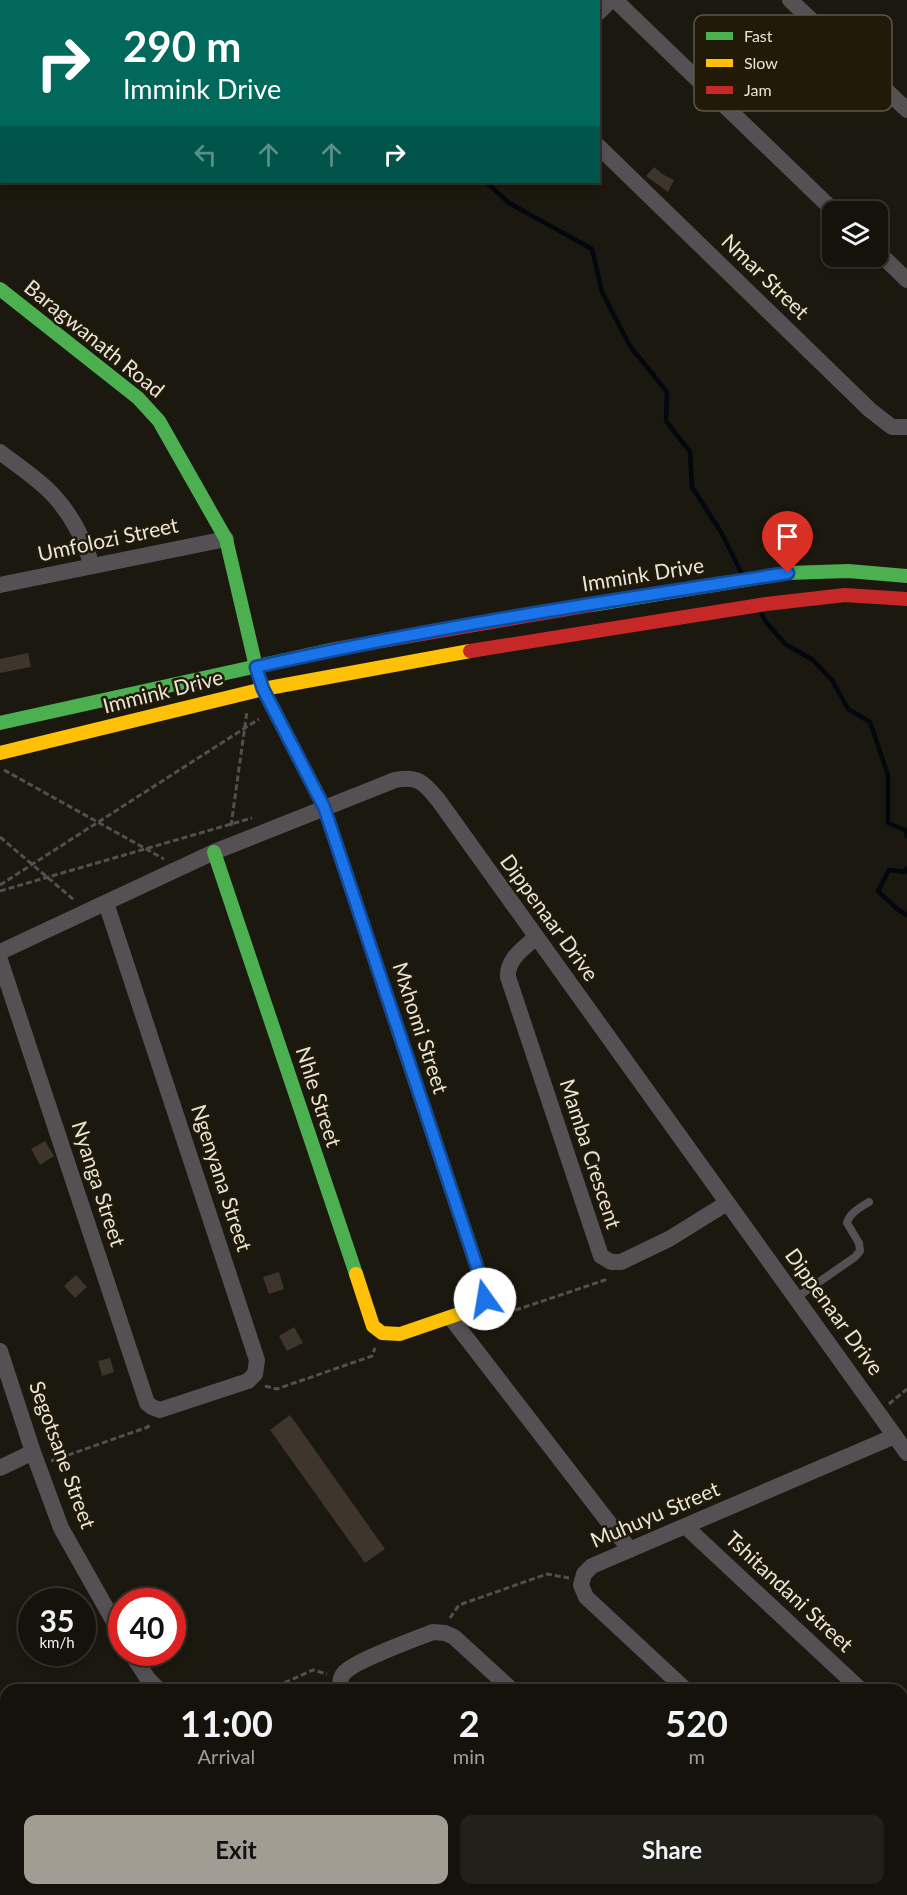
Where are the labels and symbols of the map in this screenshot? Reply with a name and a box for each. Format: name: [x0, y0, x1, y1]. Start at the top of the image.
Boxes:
legend: [694, 15, 892, 111]
text: Fast: [744, 26, 773, 45]
text: Slow: [744, 53, 778, 72]
text: Jam: [744, 80, 772, 99]
street label: Nmar Street: [717, 228, 815, 324]
street label: Baragwanath Road: [20, 274, 170, 402]
street label: Umfolozi Street: [35, 511, 181, 566]
pin: [762, 511, 813, 573]
street label: Immink Drive: [580, 552, 706, 595]
street label: Immink Drive: [100, 664, 225, 718]
street label: Dippenaar Drive: [496, 849, 605, 985]
street label: Mxhomi Street: [388, 959, 455, 1097]
street label: Nhle Street: [291, 1043, 348, 1150]
street label: Mamba Crescent: [555, 1076, 628, 1232]
street label: Ngenyana Street: [187, 1101, 258, 1255]
street label: Nyanga Street: [67, 1118, 132, 1250]
street label: Dippenaar Drive: [781, 1243, 890, 1379]
position arrow: [453, 1267, 517, 1331]
street label: Segotsane Street: [25, 1377, 102, 1532]
street label: Muhuyu Street: [586, 1475, 723, 1552]
street label: Tshitandani Street: [721, 1525, 859, 1657]
speed limit sign: 40: [108, 1588, 186, 1666]

